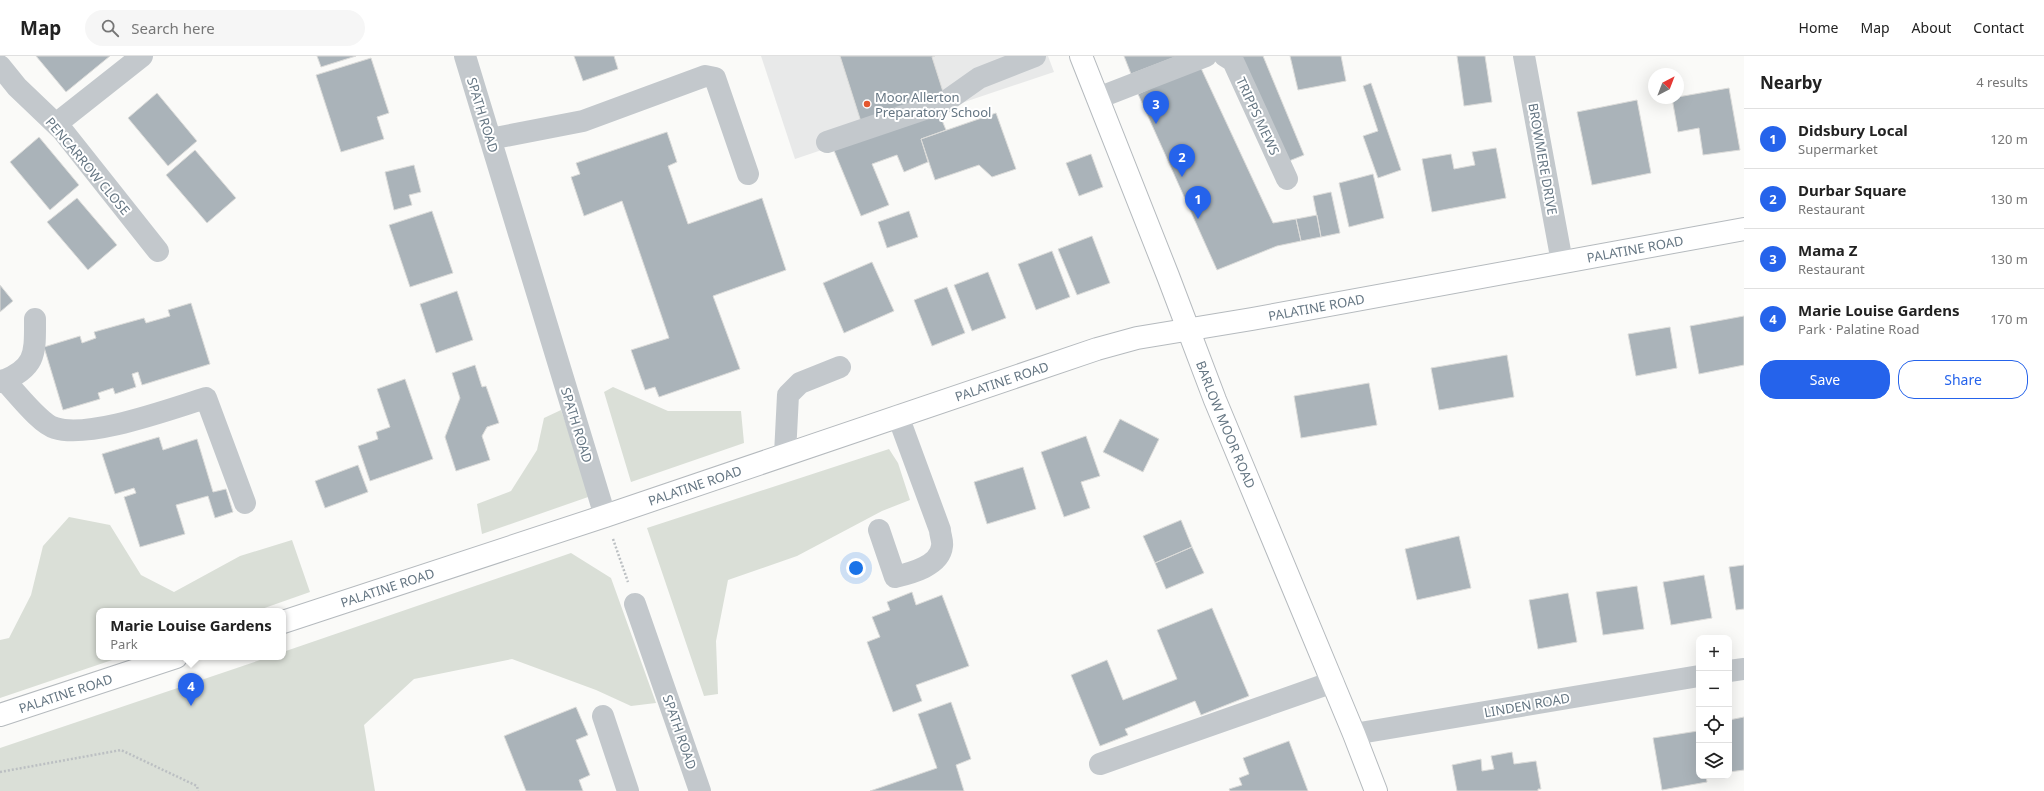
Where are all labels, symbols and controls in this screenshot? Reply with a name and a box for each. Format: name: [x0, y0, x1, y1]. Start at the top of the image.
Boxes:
search box: [85, 10, 365, 46]
text: Map: [20, 15, 61, 41]
icon: search: [99, 17, 121, 39]
text: Search here: [131, 18, 215, 38]
text: Home: [1799, 18, 1838, 37]
text: Map: [1860, 18, 1890, 37]
text: About: [1912, 18, 1951, 37]
text: Contact: [1973, 18, 2024, 37]
north arrow: [1648, 68, 1684, 104]
text: Nearby: [1760, 71, 1822, 94]
text: 4 results: [1976, 73, 2028, 91]
street label: TRIPPS MEWS: [1232, 74, 1284, 158]
street label: SPATH ROAD: [463, 75, 503, 155]
place label: Moor Allerton Preparatory School: [875, 88, 991, 121]
pin: 3: [1143, 91, 1169, 124]
marker: Moor Allerton Preparatory School: [862, 99, 872, 109]
street label: BROWMERE DRIVE: [1524, 102, 1562, 216]
street label: PENCARROW CLOSE: [42, 113, 134, 219]
text: Didsbury Local: [1798, 120, 1908, 140]
text: 1: [1769, 130, 1777, 148]
text: 120 m: [1990, 130, 2028, 148]
text: Supermarket: [1798, 140, 1878, 158]
pin: 2: [1169, 144, 1195, 177]
text: Durbar Square: [1798, 180, 1906, 200]
pin: 1: [1185, 186, 1211, 219]
text: 2: [1769, 190, 1777, 208]
text: 130 m: [1990, 190, 2028, 208]
text: Restaurant: [1798, 200, 1865, 218]
street label: PALATINE ROAD: [1585, 231, 1685, 267]
text: Mama Z: [1798, 240, 1857, 260]
text: 3: [1769, 250, 1777, 268]
text: 130 m: [1990, 250, 2028, 268]
text: Restaurant: [1798, 260, 1865, 278]
street label: PALATINE ROAD: [1267, 290, 1366, 325]
text: Marie Louise Gardens: [1798, 300, 1960, 320]
text: 4: [1769, 310, 1777, 328]
text: 170 m: [1990, 310, 2028, 328]
text: Park · Palatine Road: [1798, 320, 1920, 338]
street label: PALATINE ROAD: [953, 357, 1051, 406]
street label: BARLOW MOOR ROAD: [1192, 358, 1260, 491]
button: Save: [1760, 360, 1890, 399]
button: Share: [1898, 360, 2028, 399]
street label: SPATH ROAD: [557, 385, 597, 465]
street label: PALATINE ROAD: [646, 461, 744, 510]
your location: [846, 558, 866, 578]
street label: PALATINE ROAD: [338, 564, 437, 611]
popup: [96, 608, 286, 660]
text: Marie Louise Gardens: [110, 615, 272, 635]
text: Park: [110, 635, 138, 653]
map controls: [1696, 635, 1732, 779]
button: +: [1696, 635, 1732, 671]
street label: PALATINE ROAD: [16, 670, 115, 717]
button: −: [1696, 671, 1732, 707]
pin: 4: [178, 673, 204, 706]
street label: LINDEN ROAD: [1483, 689, 1571, 721]
street label: SPATH ROAD: [659, 692, 701, 772]
button: locate: [1696, 707, 1732, 743]
button: layers: [1696, 743, 1732, 779]

